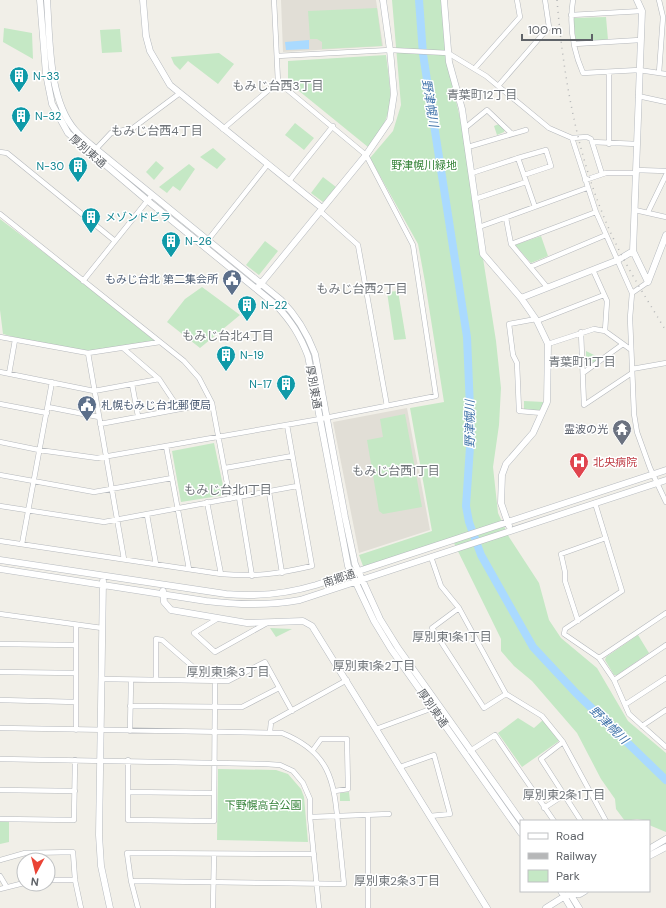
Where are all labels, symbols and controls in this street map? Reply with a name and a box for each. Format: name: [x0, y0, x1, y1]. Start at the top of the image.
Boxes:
scale bar: [522, 16, 592, 42]
text: 100 m: [528, 22, 562, 38]
building icon: N-33: [8, 65, 30, 93]
place label: N-33: [33, 69, 60, 83]
district label: もみじ台西3丁目: [232, 78, 324, 94]
water label: 野津幌川: [418, 78, 442, 130]
district label: 青葉町12丁目: [447, 87, 517, 103]
building icon: N-32: [10, 105, 32, 133]
place label: N-32: [35, 109, 61, 123]
district label: もみじ台西4丁目: [111, 123, 203, 139]
street label: 厚別東通: [67, 131, 109, 171]
building icon: N-30: [67, 155, 89, 183]
park label: 野津幌川緑地: [391, 158, 457, 172]
place label: N-30: [36, 159, 64, 173]
building icon: メゾンドビラ: [80, 206, 102, 234]
place label: メゾンドビラ: [105, 210, 171, 224]
building icon: N-26: [160, 230, 182, 258]
place label: N-26: [185, 234, 212, 248]
public building icon: もみじ台北 第二集会所: [221, 268, 243, 296]
place label: もみじ台北 第二集会所: [105, 272, 219, 286]
district label: もみじ台西2丁目: [317, 281, 407, 297]
building icon: N-22: [236, 294, 258, 322]
place label: N-22: [261, 298, 287, 312]
district label: もみじ台北4丁目: [182, 328, 274, 344]
building icon: N-19: [215, 344, 237, 372]
place label: N-19: [240, 348, 264, 362]
district label: 青葉町11丁目: [548, 354, 616, 370]
street label: 厚別東通: [303, 364, 325, 410]
building icon: N-17: [275, 373, 297, 401]
place label: N-17: [249, 377, 272, 391]
public building icon: 札幌もみじ台北郵便局: [76, 394, 98, 422]
place label: 札幌もみじ台北郵便局: [101, 398, 211, 412]
water label: 野津幌川: [462, 398, 478, 448]
temple icon: 霊波の光: [611, 418, 633, 446]
place label: 霊波の光: [564, 422, 608, 436]
hospital icon: 北央病院: [568, 451, 590, 479]
place label: 北央病院: [593, 455, 637, 469]
district label: もみじ台西1丁目: [352, 463, 440, 479]
district label: もみじ台北1丁目: [184, 482, 272, 498]
street label: 南郷通: [321, 566, 357, 590]
district label: 厚別東1条1丁目: [412, 629, 492, 645]
district label: 厚別東1条2丁目: [333, 658, 415, 674]
district label: 厚別東1条3丁目: [187, 664, 269, 680]
street label: 厚別東通: [415, 686, 451, 730]
water label: 野津幌川: [586, 703, 633, 749]
district label: 厚別東2条1丁目: [523, 787, 605, 803]
park label: 下野幌高台公園: [225, 798, 302, 812]
legend: [520, 820, 650, 892]
text: Road: [556, 828, 584, 844]
text: Railway: [556, 848, 597, 864]
north arrow: [16, 852, 56, 892]
text: Park: [556, 868, 580, 884]
district label: 厚別東2条3丁目: [354, 873, 440, 889]
text: N: [30, 874, 40, 889]

